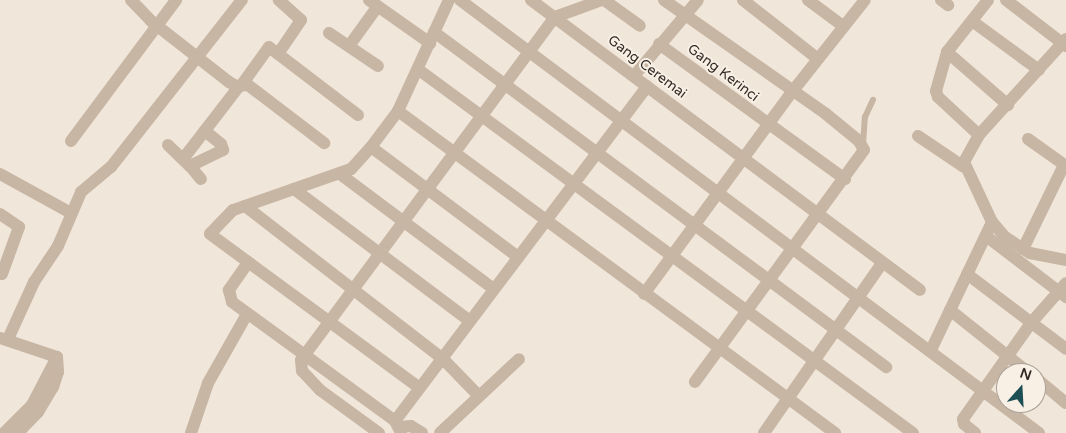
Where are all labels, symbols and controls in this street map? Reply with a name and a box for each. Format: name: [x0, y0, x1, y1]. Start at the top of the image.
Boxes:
street label: Gang Ceremai: [604, 32, 690, 102]
street label: Gang Kerinci: [684, 41, 762, 105]
north arrow: [996, 363, 1046, 413]
text: N: [1018, 364, 1034, 384]

